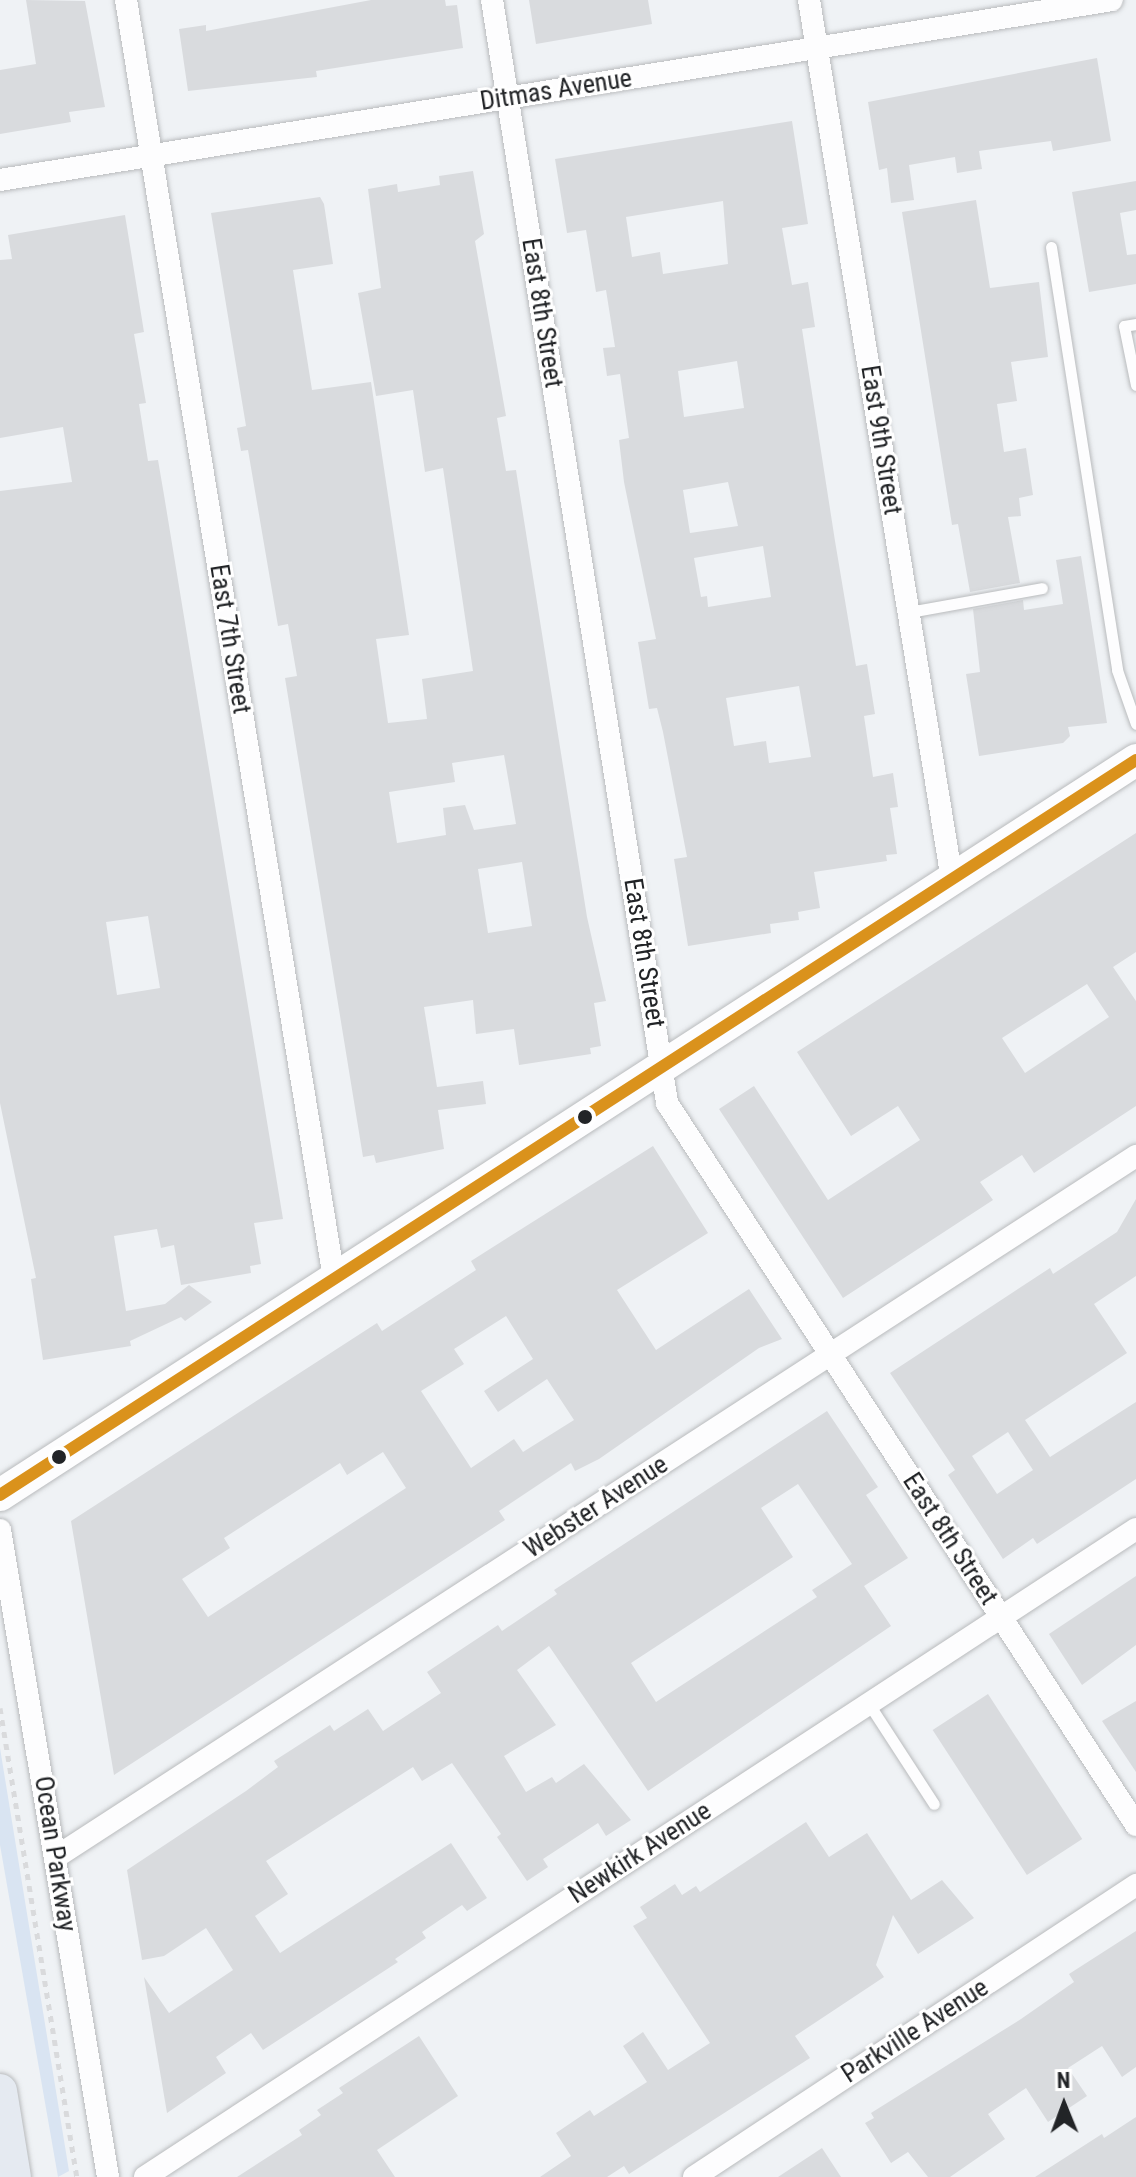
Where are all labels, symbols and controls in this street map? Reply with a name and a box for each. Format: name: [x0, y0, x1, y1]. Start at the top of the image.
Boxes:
street label: Ditmas Avenue: [478, 63, 634, 117]
street label: East 8th Street: [515, 236, 569, 390]
street label: East 9th Street: [854, 363, 908, 517]
street label: East 7th Street: [203, 562, 257, 716]
street label: East 8th Street: [617, 876, 671, 1030]
unlabelled marker: [577, 1109, 593, 1125]
unlabelled marker: [51, 1449, 67, 1465]
street label: Webster Avenue: [518, 1449, 674, 1565]
street label: East 8th Street: [896, 1467, 1004, 1611]
street label: Ocean Parkway: [27, 1774, 83, 1934]
street label: Newkirk Avenue: [563, 1795, 717, 1911]
street label: Parkville Avenue: [836, 1972, 994, 2090]
north arrow: [1024, 2065, 1104, 2145]
text: N: [1057, 2068, 1071, 2093]

